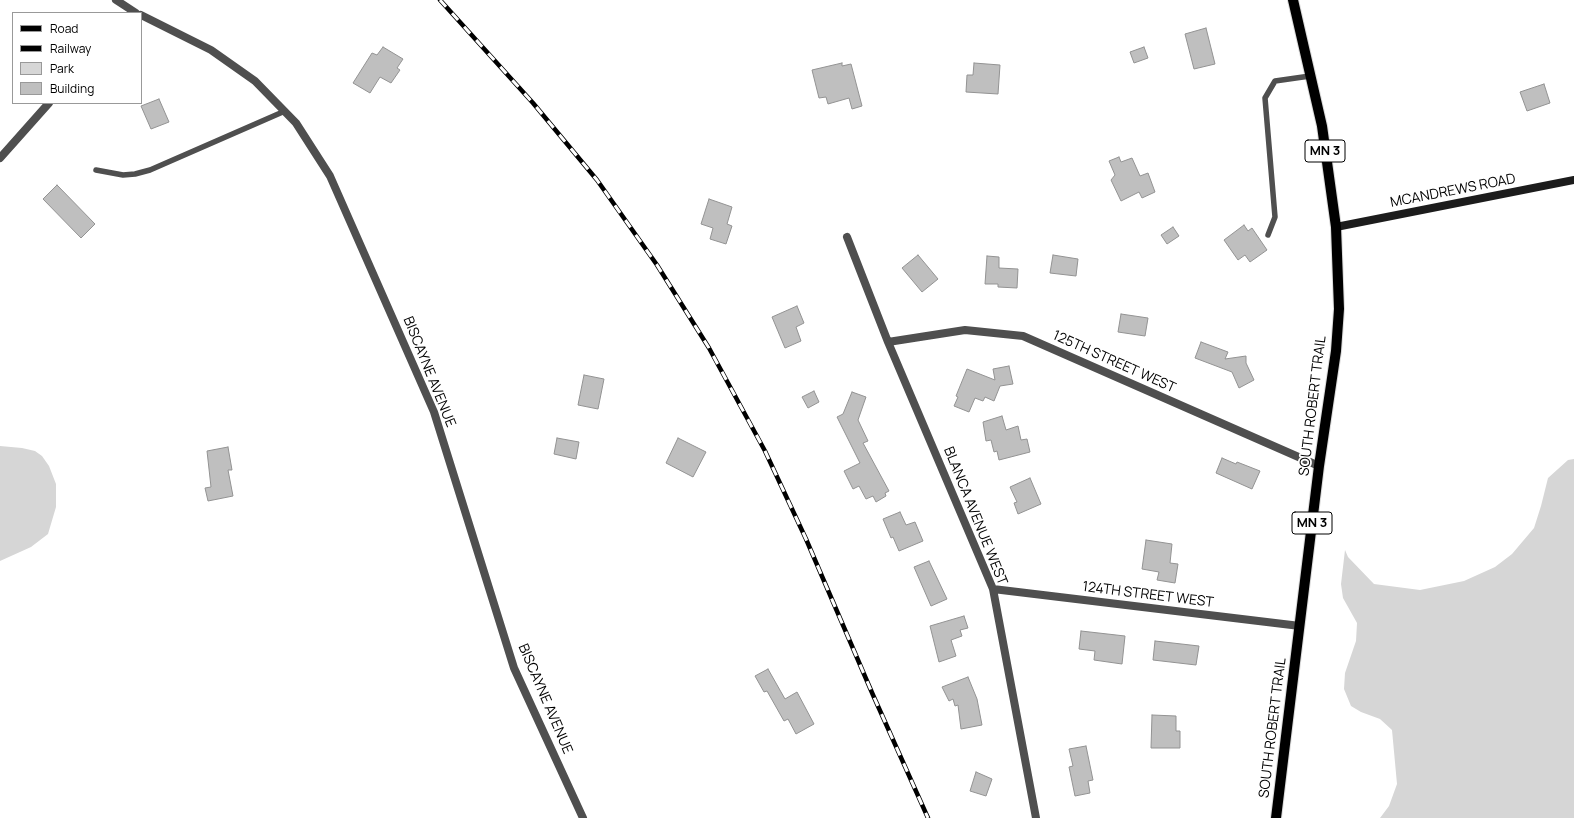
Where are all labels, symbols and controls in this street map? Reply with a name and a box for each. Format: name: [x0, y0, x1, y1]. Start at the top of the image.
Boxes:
legend: [12, 12, 142, 104]
text: Road: [50, 20, 78, 37]
text: Railway: [50, 40, 91, 57]
text: Park: [50, 60, 74, 77]
text: Building: [50, 80, 94, 97]
road number: MN 3: [1305, 140, 1345, 162]
street label: MCANDREWS ROAD: [1389, 171, 1517, 211]
street label: BISCAYNE AVENUE: [399, 314, 459, 430]
street label: 125TH STREET WEST: [1050, 327, 1178, 397]
street label: SOUTH ROBERT TRAIL: [1296, 335, 1330, 477]
street label: BLANCA AVENUE WEST: [940, 444, 1010, 588]
road number: MN 3: [1292, 512, 1332, 534]
street label: 124TH STREET WEST: [1082, 579, 1214, 611]
street label: BISCAYNE AVENUE: [514, 641, 576, 757]
street label: SOUTH ROBERT TRAIL: [1256, 657, 1290, 799]

